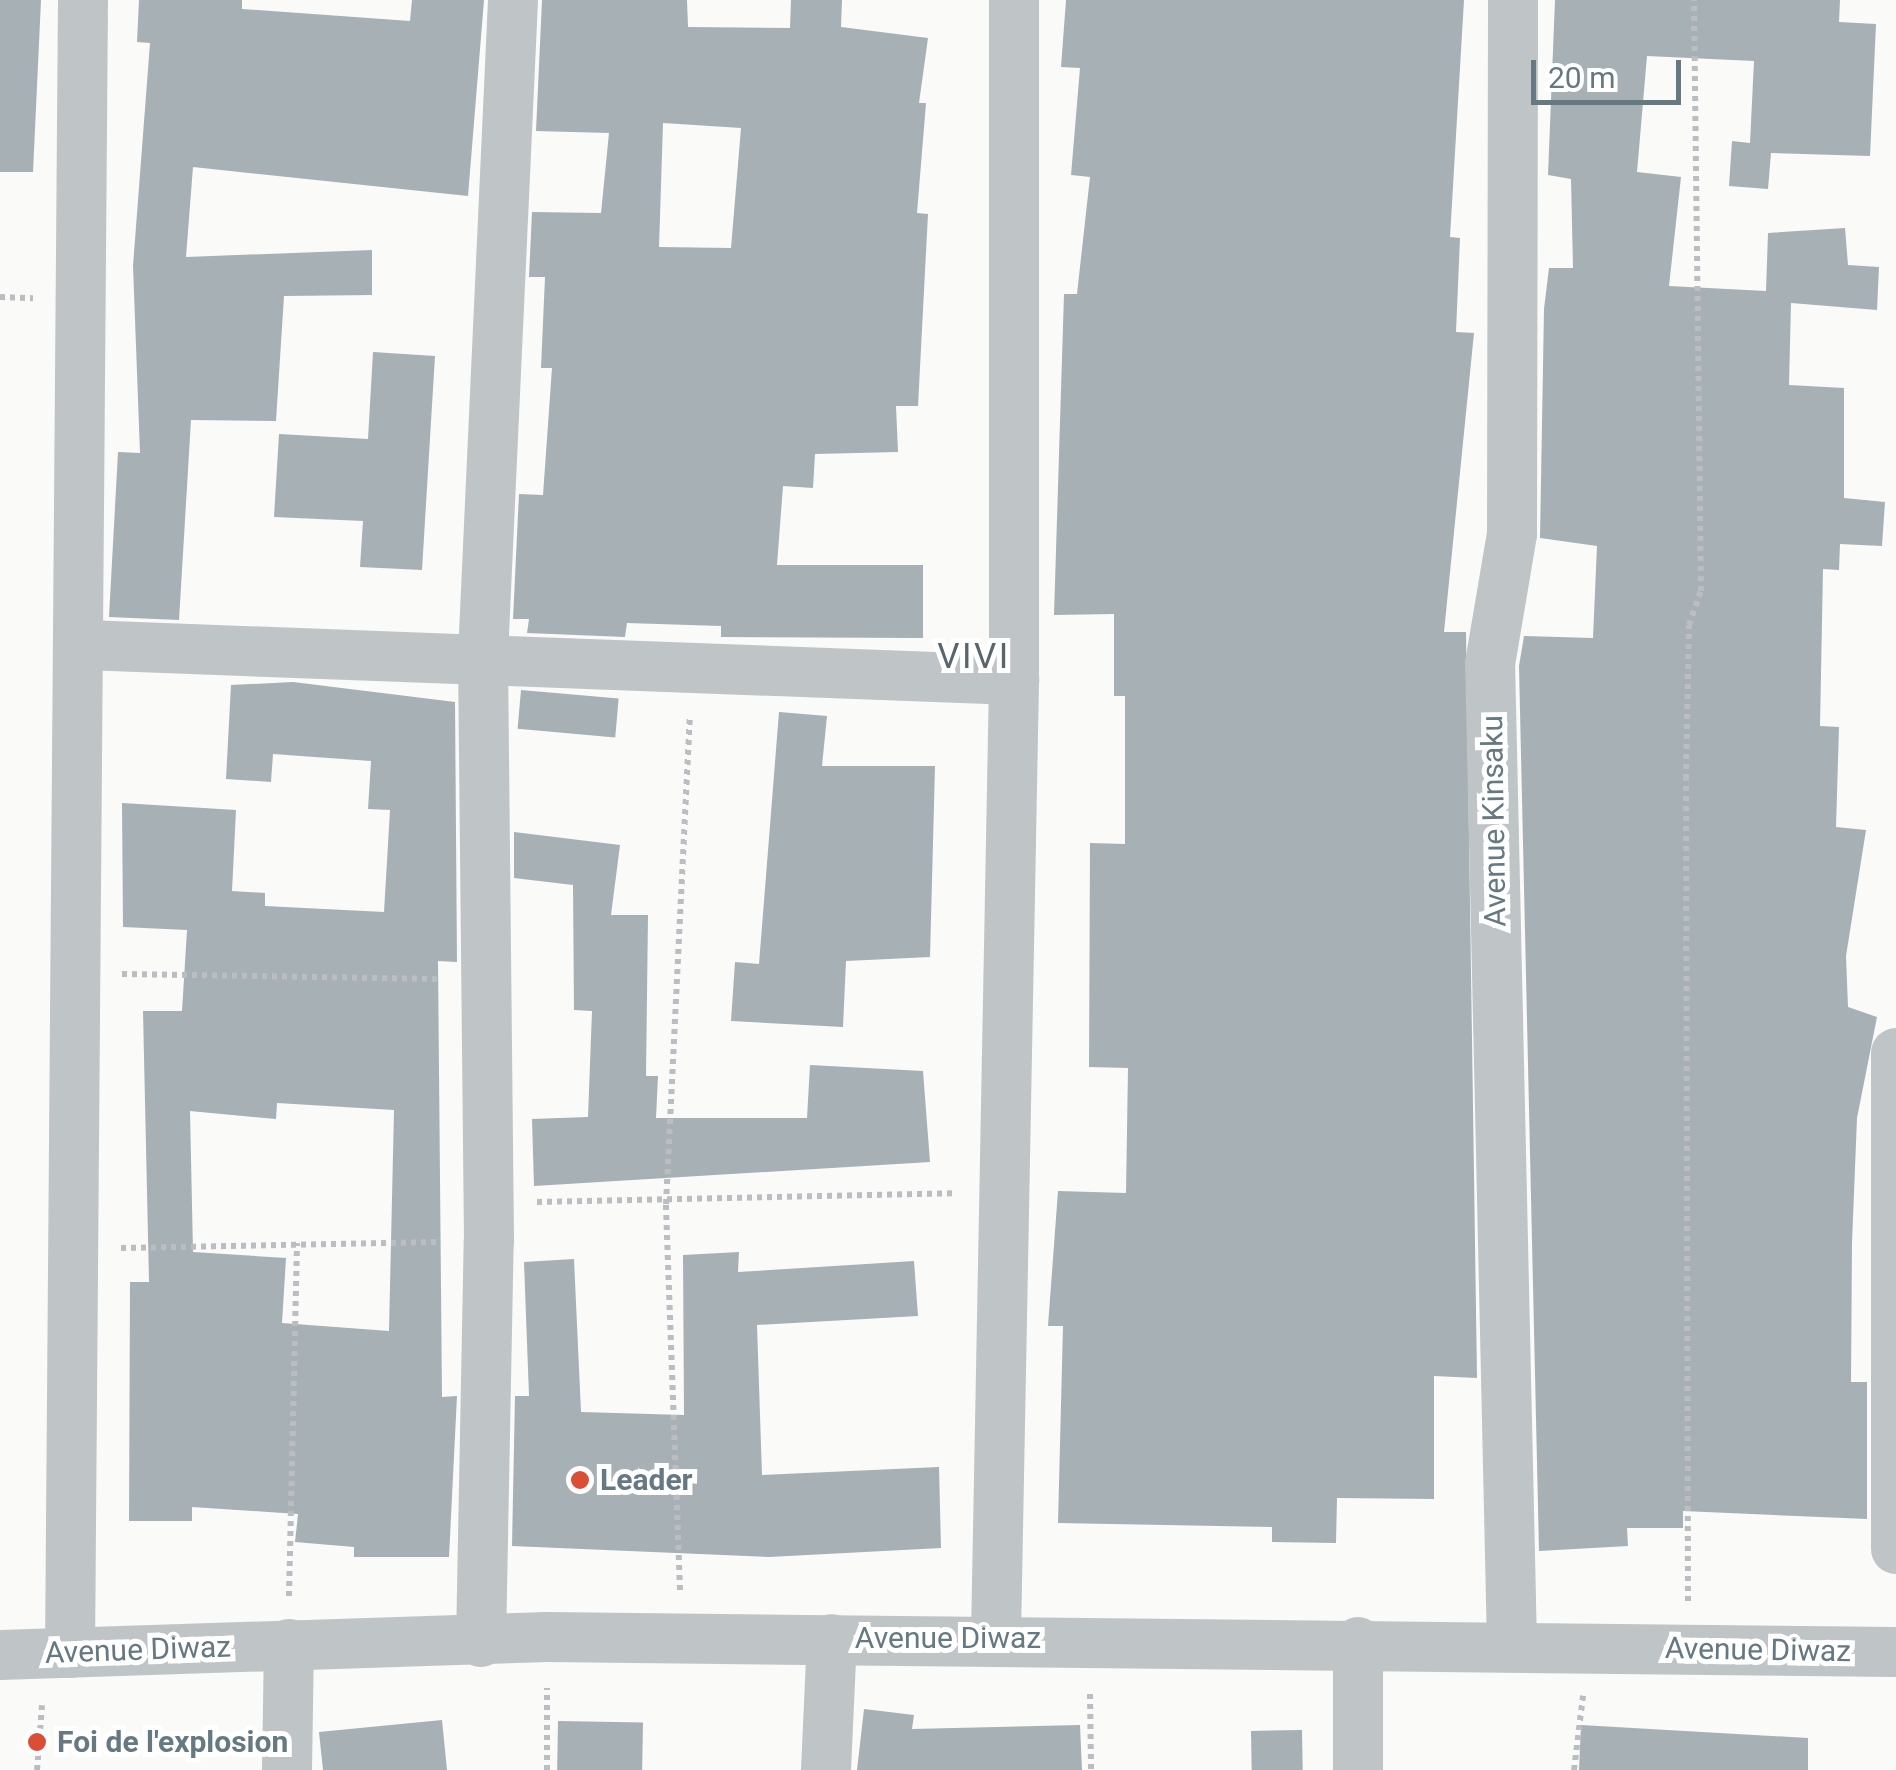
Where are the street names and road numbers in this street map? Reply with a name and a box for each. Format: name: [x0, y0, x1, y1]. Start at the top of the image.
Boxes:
street label: Avenue Kinsaku: [1474, 715, 1514, 927]
street label: Avenue Diwaz: [855, 1620, 1041, 1656]
street label: Avenue Diwaz: [44, 1629, 232, 1671]
street label: Avenue Diwaz: [1665, 1630, 1851, 1670]

